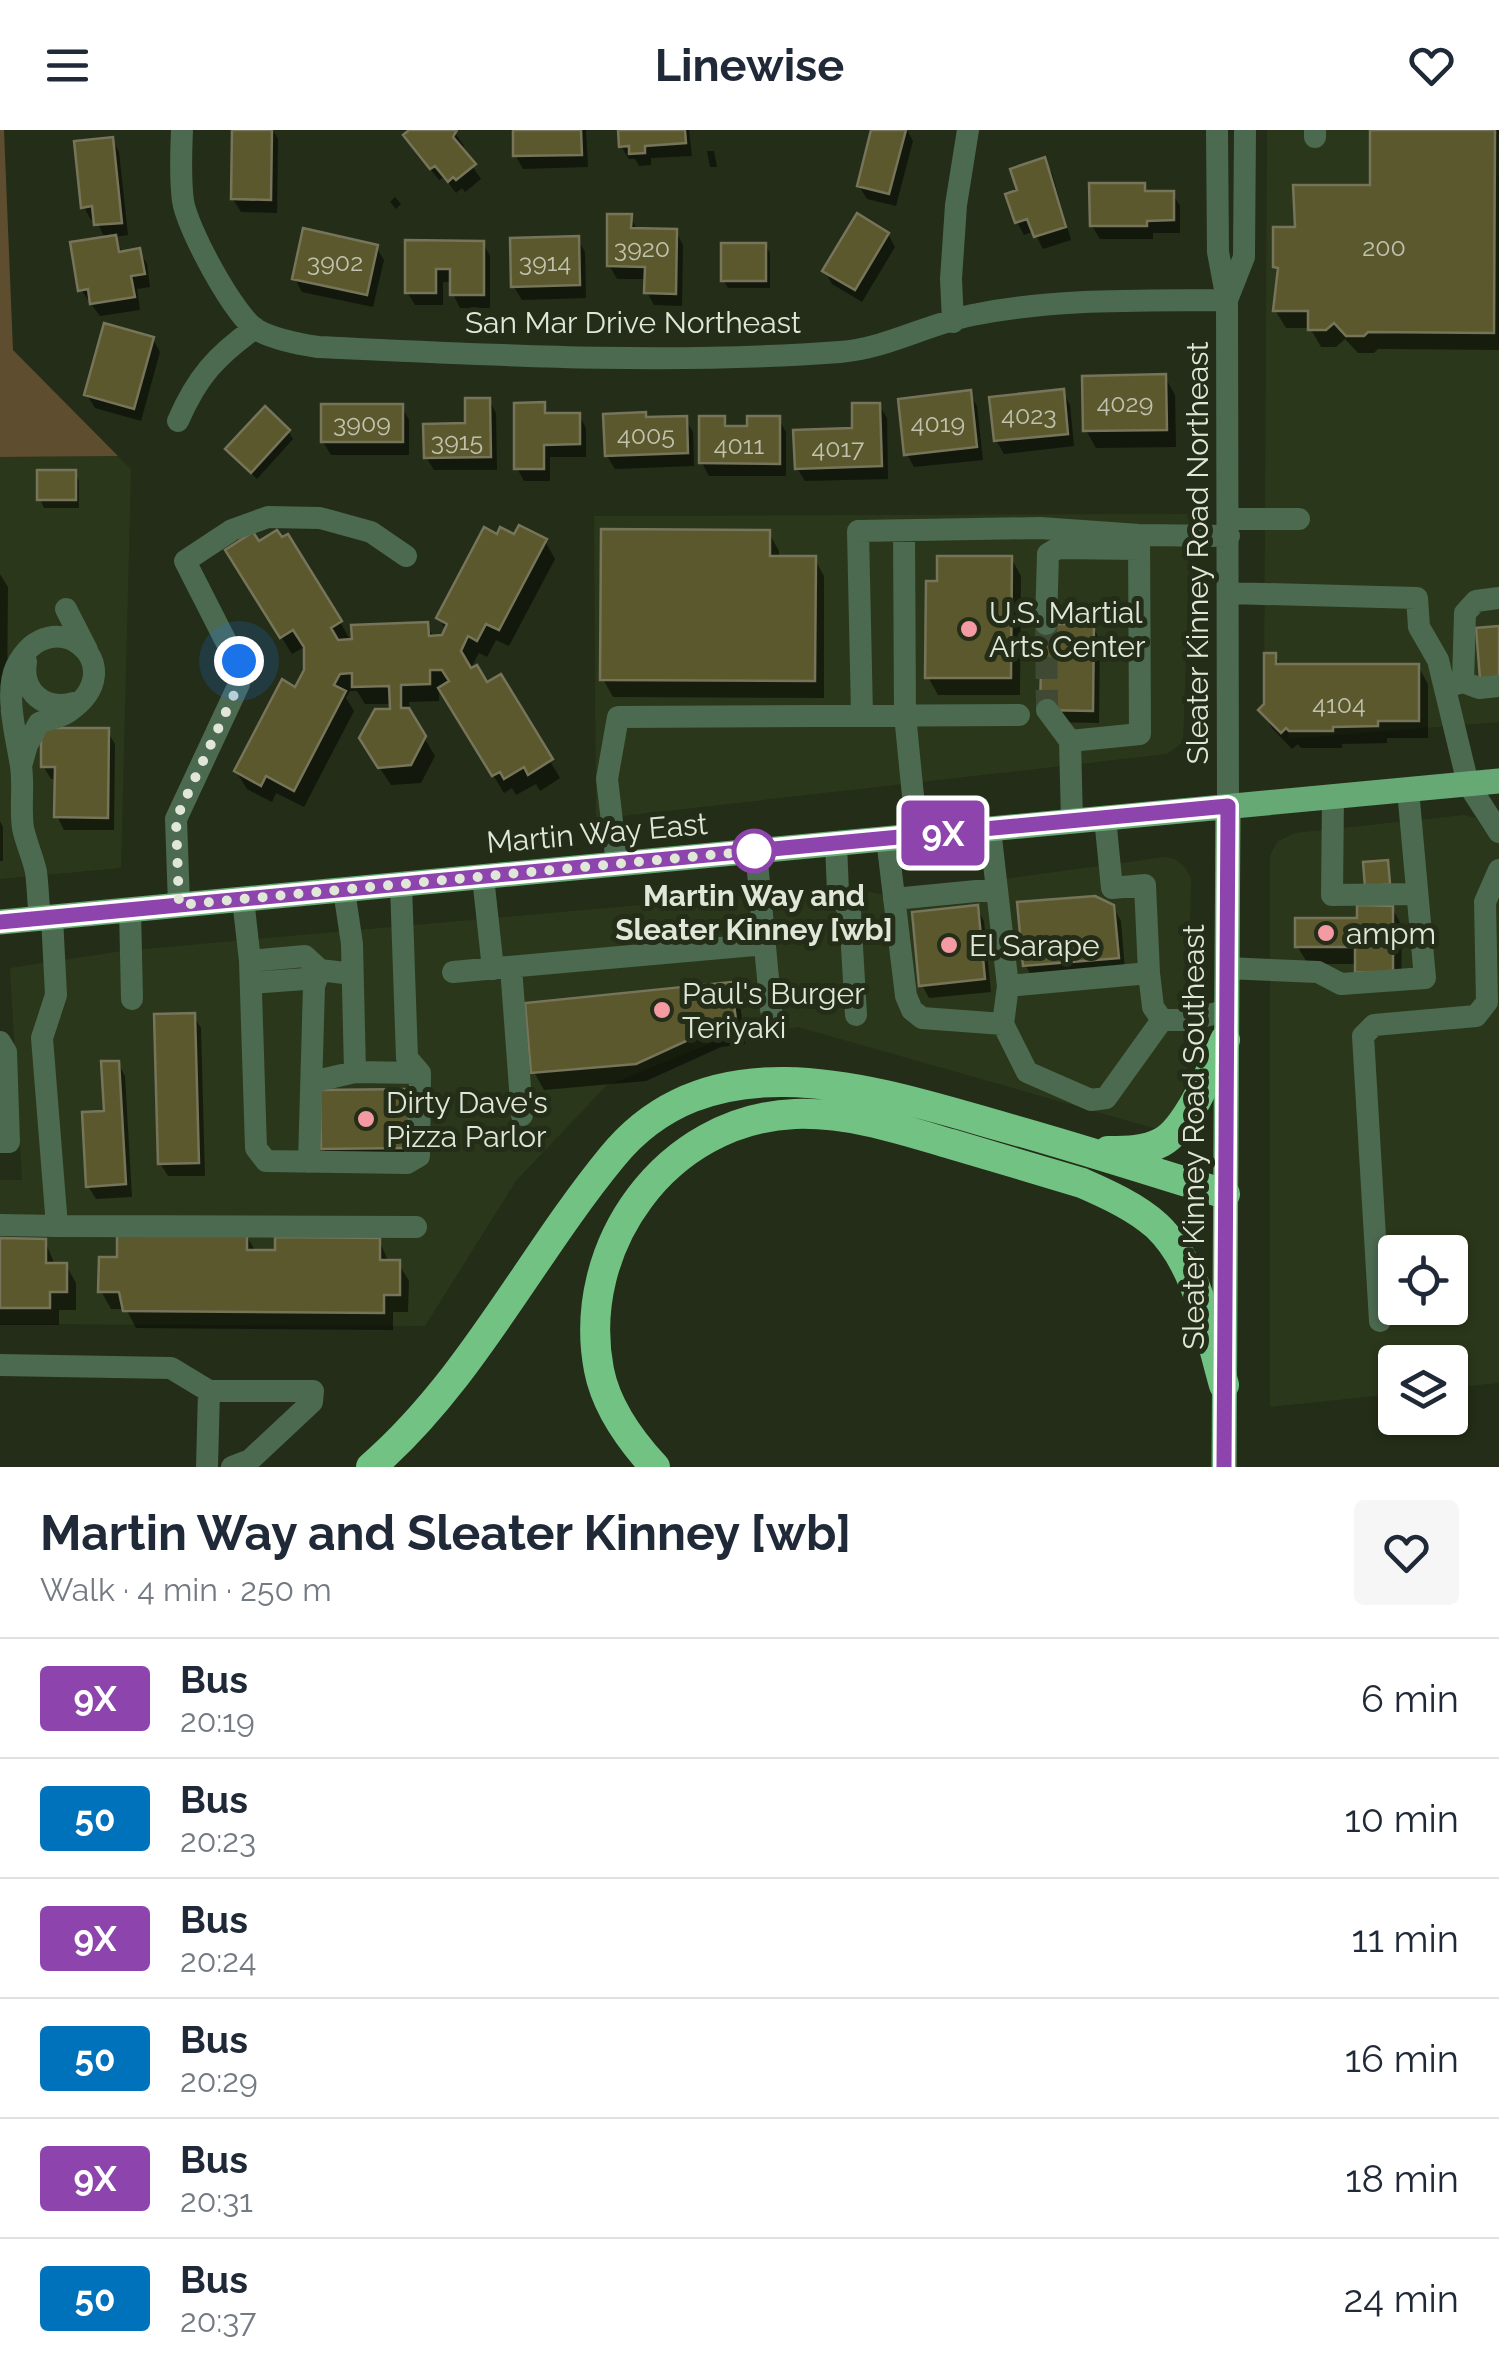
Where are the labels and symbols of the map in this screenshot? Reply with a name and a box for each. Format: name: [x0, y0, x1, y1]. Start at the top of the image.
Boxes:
house number: 200: [1362, 232, 1406, 262]
house number: 3920: [614, 233, 670, 263]
house number: 3902: [307, 247, 363, 277]
house number: 3914: [519, 247, 571, 277]
street label: San Mar Drive Northeast: [465, 305, 801, 340]
street label: Sleater Kinney Road Northeast: [1180, 341, 1215, 765]
house number: 4029: [1097, 388, 1153, 418]
house number: 4023: [1001, 400, 1057, 430]
house number: 3909: [333, 408, 391, 438]
house number: 4019: [911, 408, 965, 438]
house number: 4005: [617, 420, 675, 450]
house number: 3915: [431, 426, 483, 456]
house number: 4011: [714, 430, 764, 460]
house number: 4017: [812, 433, 865, 463]
place label: U.S. Martial Arts Center: [989, 595, 1146, 664]
marker: U.S. Martial Arts Center: [958, 618, 980, 640]
your location: [214, 636, 264, 686]
house number: 4104: [1312, 689, 1366, 719]
line badge: 9X: [898, 800, 988, 866]
street label: Martin Way East: [485, 806, 709, 860]
marker: Martin Way and Sleater Kinney [wb]: [733, 830, 775, 872]
place label: Martin Way and Sleater Kinney [wb]: [615, 878, 893, 947]
place label: ampm: [1346, 916, 1436, 951]
marker: ampm: [1315, 922, 1337, 944]
street label: Sleater Kinney Road Southeast: [1176, 924, 1211, 1350]
place label: El Sarape: [969, 928, 1100, 963]
marker: El Sarape: [938, 934, 960, 956]
place label: Paul's Burger Teriyaki: [682, 976, 865, 1045]
marker: Paul's Burger Teriyaki: [651, 999, 673, 1021]
place label: Dirty Dave's Pizza Parlor: [386, 1085, 548, 1154]
marker: Dirty Dave's Pizza Parlor: [355, 1108, 377, 1130]

